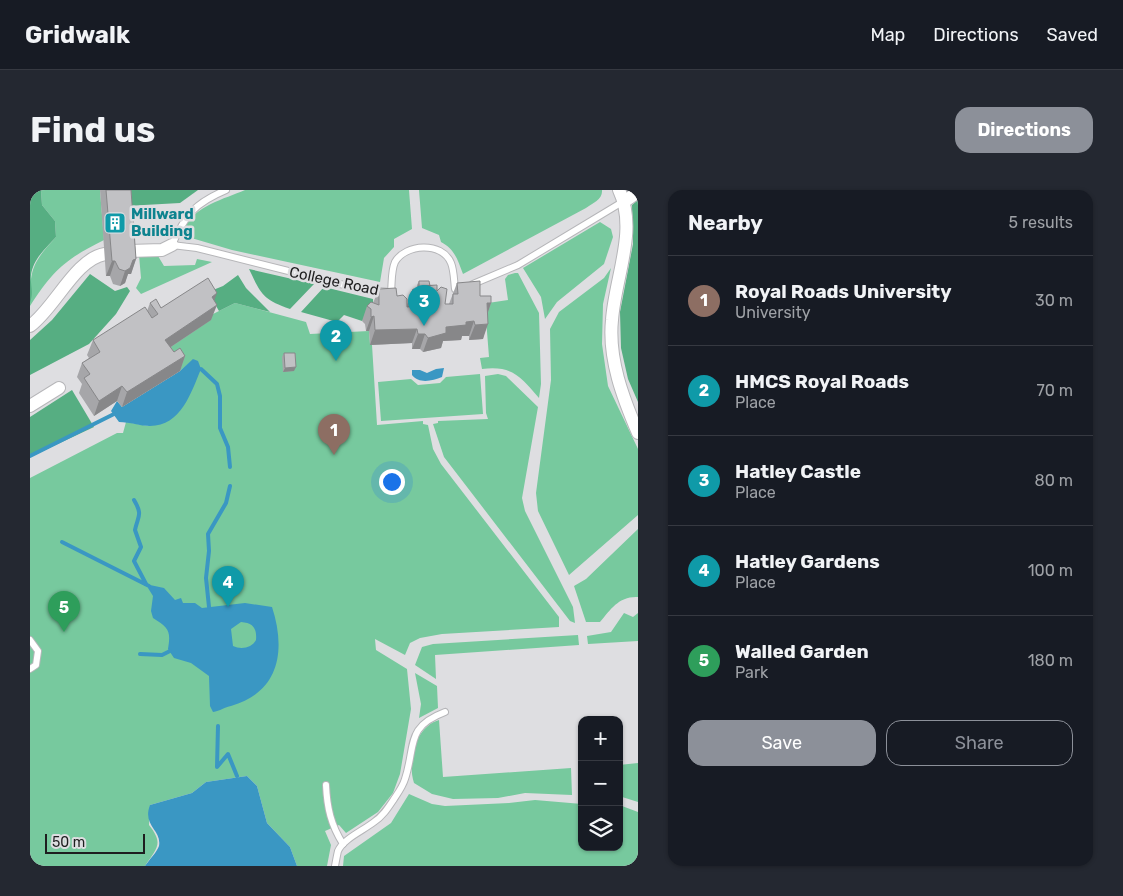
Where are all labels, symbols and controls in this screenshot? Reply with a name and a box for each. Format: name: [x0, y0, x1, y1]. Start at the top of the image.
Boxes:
text: Gridwalk: [25, 21, 130, 49]
text: Map: [870, 24, 905, 46]
text: Directions: [933, 24, 1019, 46]
text: Saved: [1047, 24, 1098, 46]
button: Directions: [955, 107, 1093, 153]
text: Find us: [30, 109, 155, 151]
place label: Millward Building: [131, 205, 194, 240]
text: Nearby: [688, 210, 763, 235]
building icon: Millward Building: [103, 211, 127, 235]
text: 5 results: [1009, 213, 1073, 232]
street label: College Road: [288, 263, 380, 299]
text: Royal Roads University: [735, 280, 952, 303]
pin: 3: [408, 285, 440, 326]
text: 1: [700, 291, 708, 310]
text: 30 m: [1035, 291, 1073, 310]
text: University: [735, 303, 811, 322]
pin: 2: [320, 320, 352, 361]
text: HMCS Royal Roads: [735, 370, 909, 393]
text: 2: [699, 381, 709, 400]
text: 70 m: [1036, 381, 1073, 400]
text: Place: [735, 393, 776, 412]
pin: 1: [318, 414, 350, 455]
text: Hatley Castle: [735, 460, 861, 483]
your location: [379, 469, 405, 495]
text: 3: [699, 471, 709, 490]
text: 80 m: [1035, 471, 1073, 490]
text: Place: [735, 483, 776, 502]
text: Hatley Gardens: [735, 550, 880, 573]
text: 4: [699, 561, 709, 580]
text: 100 m: [1028, 561, 1073, 580]
pin: 4: [212, 566, 244, 607]
text: Place: [735, 573, 776, 592]
pin: 5: [48, 591, 80, 632]
text: Walled Garden: [735, 640, 869, 663]
text: 5: [699, 651, 709, 670]
text: 180 m: [1028, 651, 1073, 670]
text: Park: [735, 663, 768, 682]
map controls: [578, 716, 623, 851]
button: +: [578, 716, 623, 761]
button: Save: [688, 720, 876, 766]
button: Share: [886, 720, 1073, 766]
button: −: [578, 761, 623, 806]
button: layers: [578, 806, 623, 851]
scale bar: [45, 831, 145, 854]
text: 50 m: [52, 834, 85, 851]

